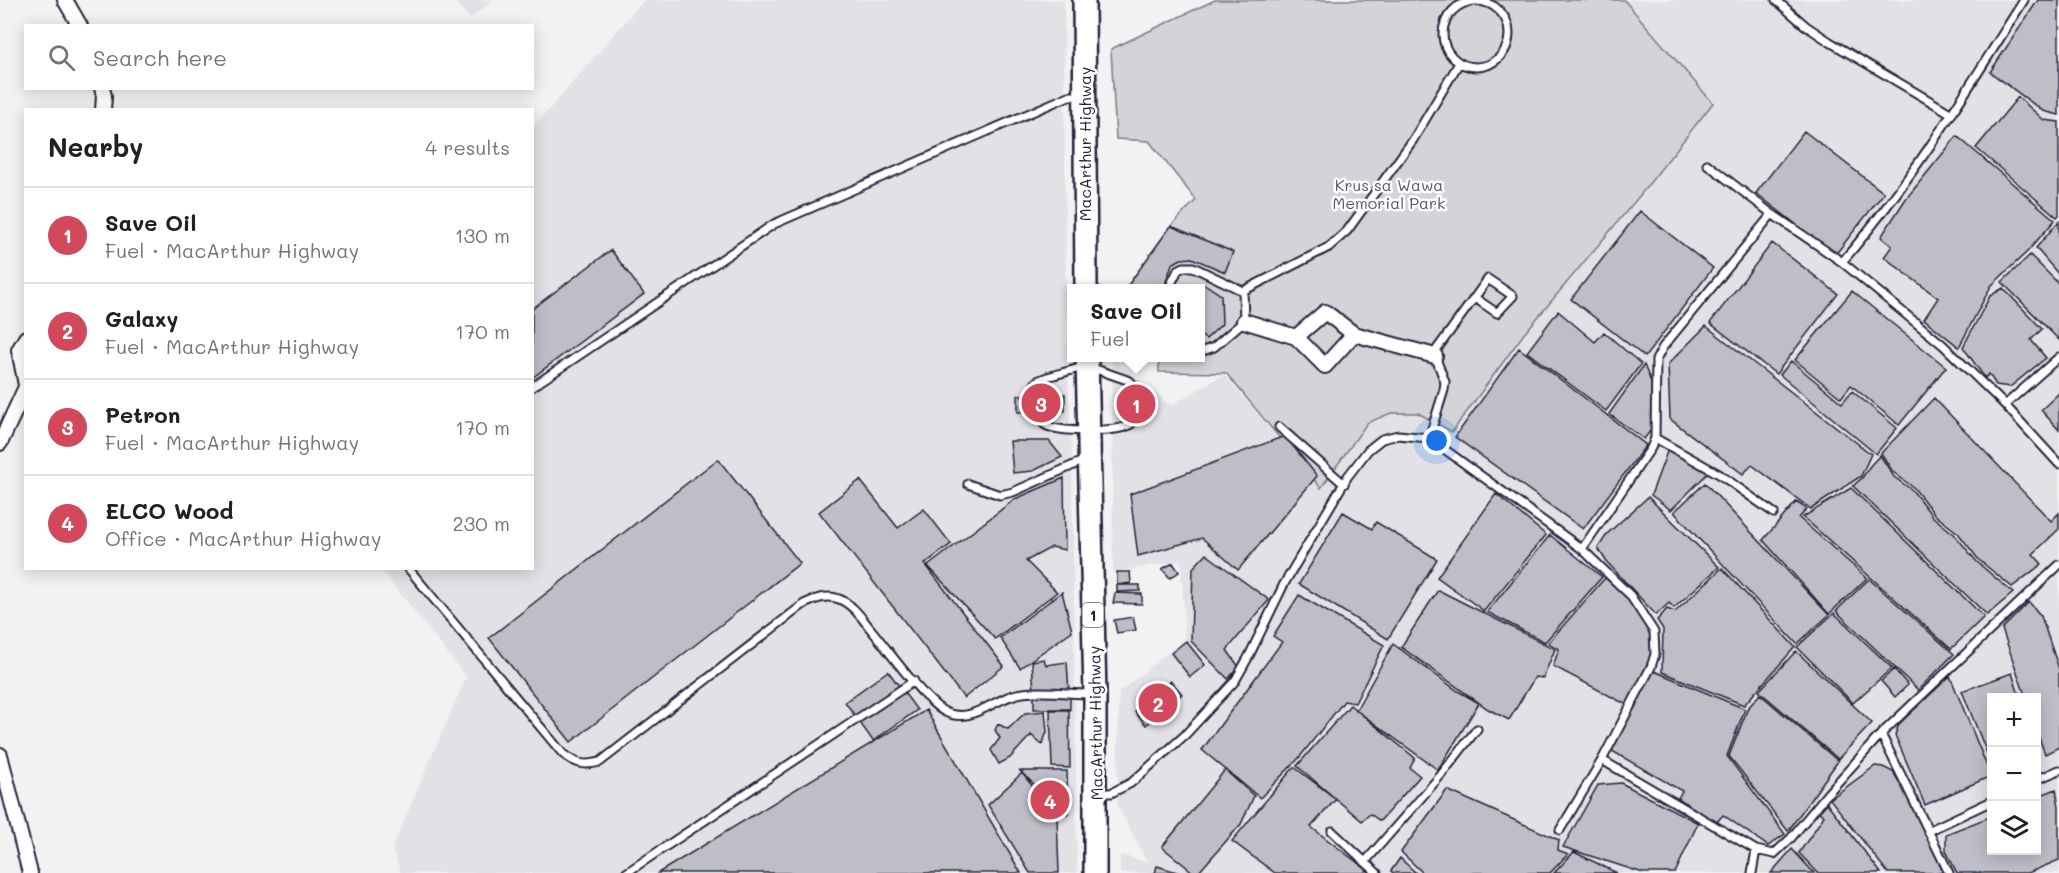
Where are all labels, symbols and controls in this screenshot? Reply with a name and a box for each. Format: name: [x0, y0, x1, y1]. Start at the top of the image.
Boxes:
search box: [24, 24, 534, 90]
icon: search: [45, 41, 78, 74]
text: Search here: [93, 43, 227, 72]
street label: MacArthur Highway: [1074, 67, 1095, 221]
text: Nearby: [48, 130, 143, 164]
text: 4 results: [425, 134, 510, 160]
park label: Krus sa Wawa Memorial Park: [1332, 174, 1446, 213]
text: Save Oil: [105, 208, 196, 237]
text: 1: [63, 222, 72, 248]
text: 130 m: [455, 222, 510, 248]
text: Fuel · MacArthur Highway: [105, 237, 359, 263]
popup: [1067, 284, 1205, 362]
text: Save Oil: [1090, 296, 1182, 325]
text: Galaxy: [105, 304, 178, 333]
text: 2: [62, 318, 73, 344]
text: 170 m: [455, 318, 510, 344]
text: Fuel: [1090, 325, 1130, 351]
text: Fuel · MacArthur Highway: [105, 333, 359, 359]
pin: 3: [1022, 380, 1060, 426]
pin: 1: [1116, 382, 1156, 426]
text: Petron: [105, 400, 180, 429]
text: 3: [62, 414, 74, 440]
text: 170 m: [455, 414, 510, 440]
your location: [1422, 426, 1451, 455]
text: Fuel · MacArthur Highway: [105, 429, 359, 455]
text: ELCO Wood: [105, 496, 233, 525]
text: 4: [61, 510, 74, 536]
text: 230 m: [452, 510, 510, 536]
text: Office · MacArthur Highway: [105, 525, 381, 551]
road number: 1: [1082, 603, 1104, 627]
street label: MacArthur Highway: [1083, 646, 1107, 800]
pin: 2: [1138, 680, 1178, 726]
map controls: [1987, 693, 2041, 855]
button: +: [1987, 693, 2041, 747]
button: −: [1987, 747, 2041, 801]
pin: 4: [1030, 778, 1070, 822]
button: layers: [1987, 801, 2041, 855]

